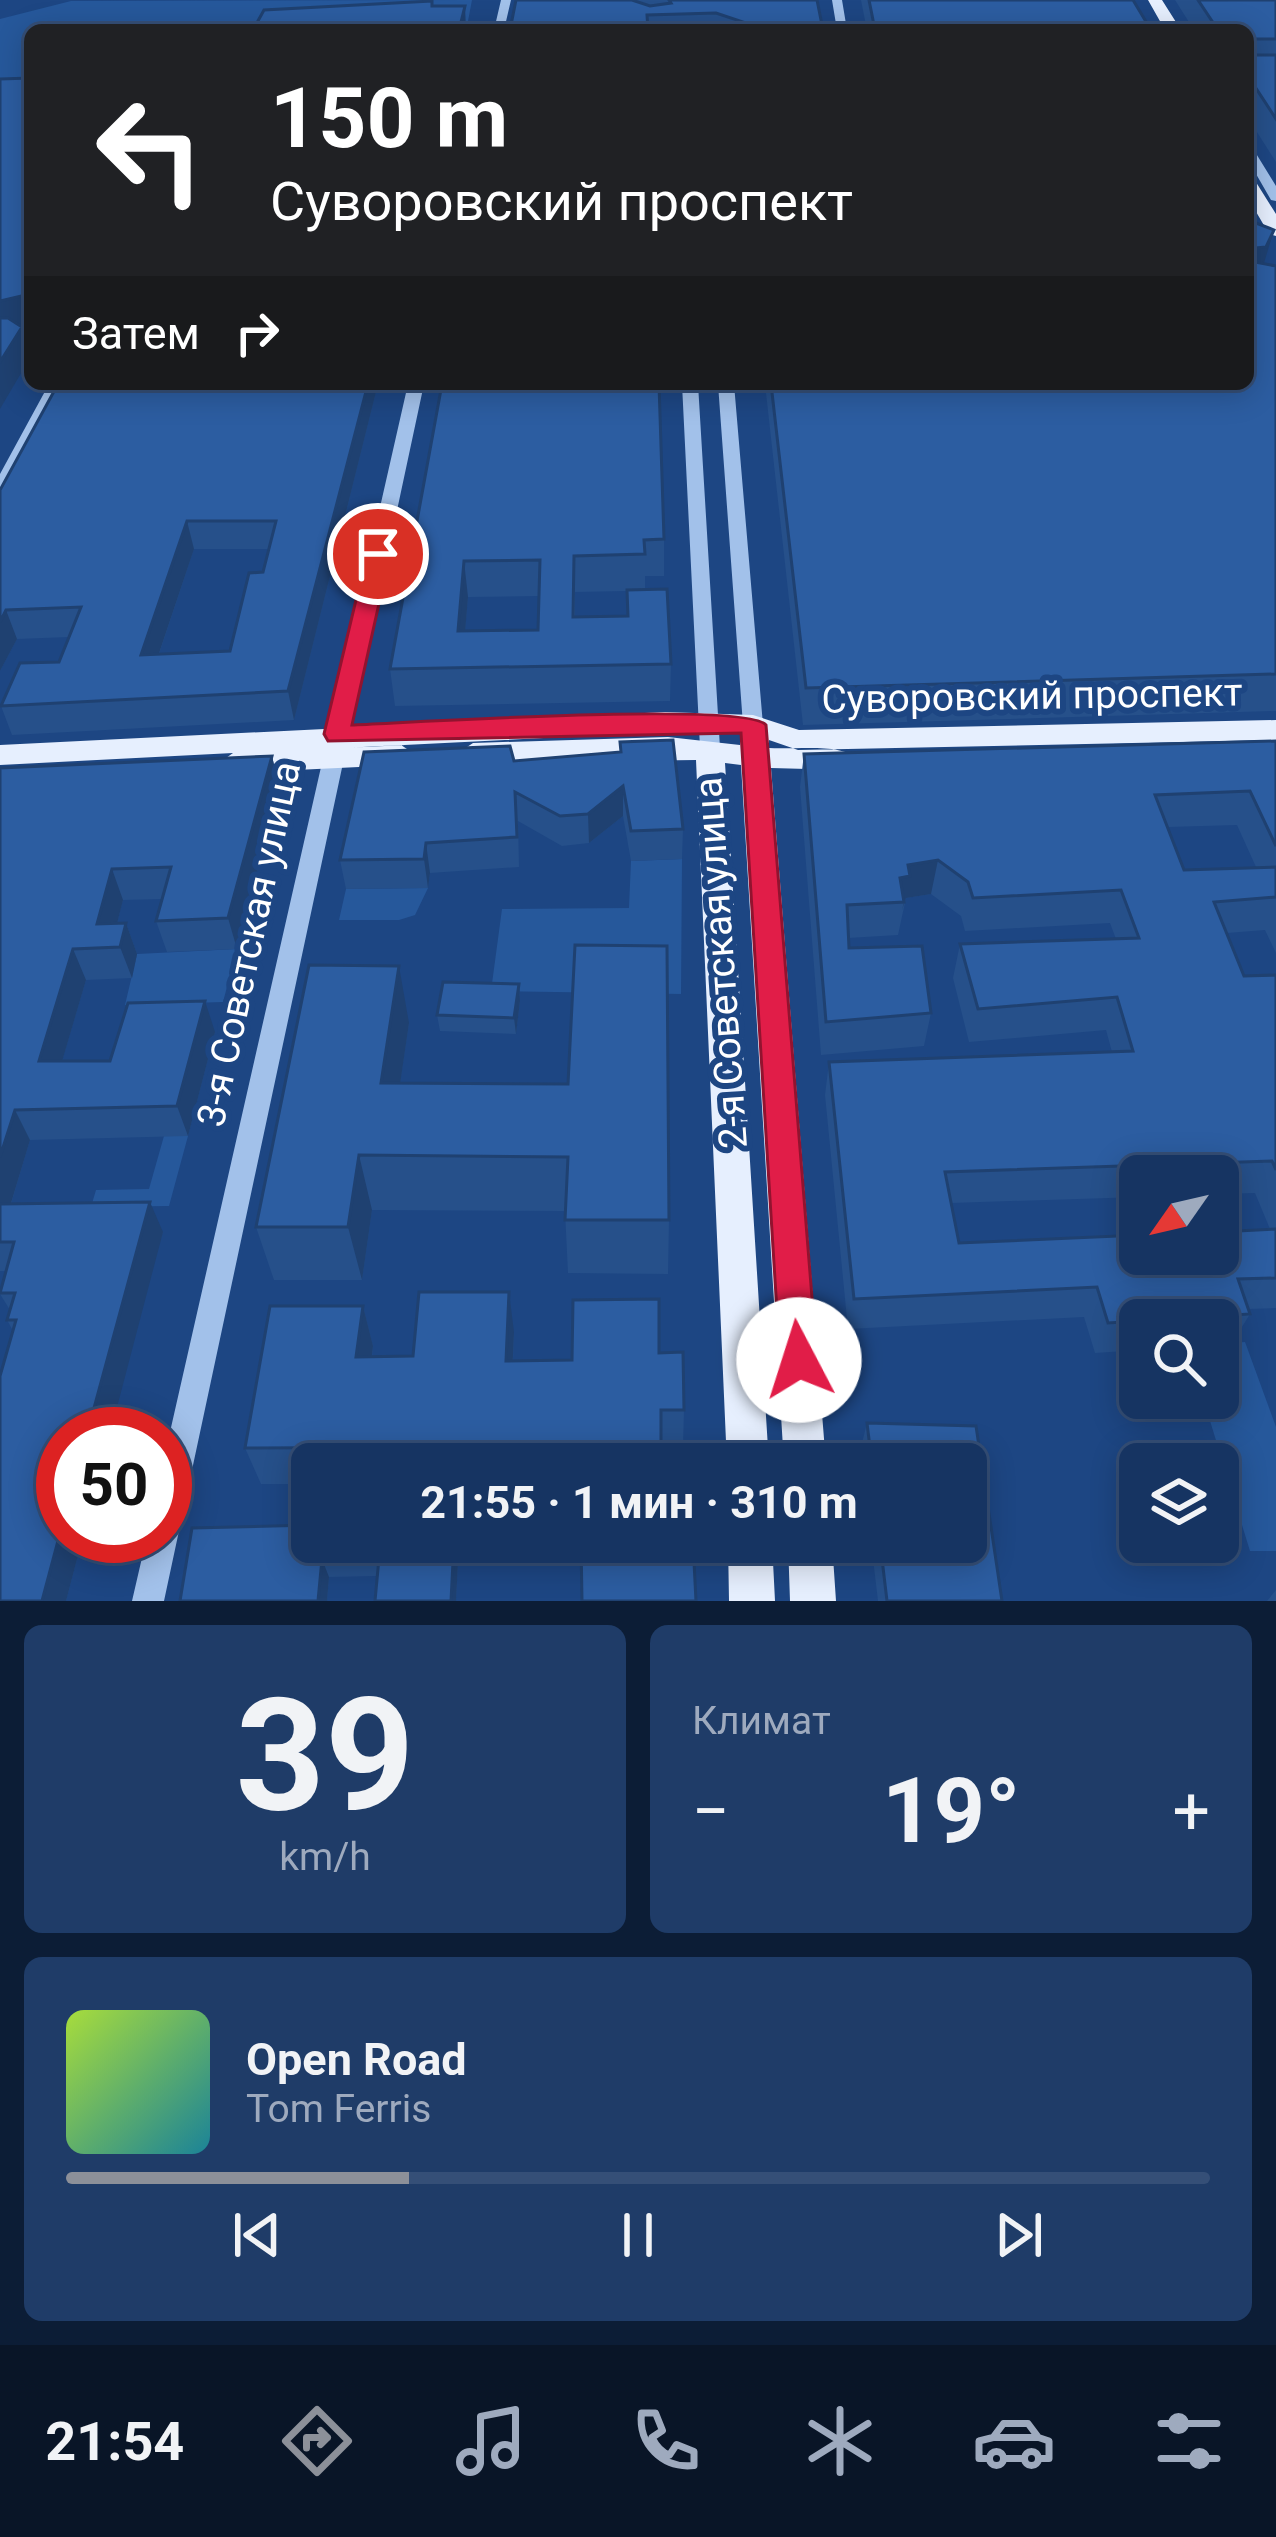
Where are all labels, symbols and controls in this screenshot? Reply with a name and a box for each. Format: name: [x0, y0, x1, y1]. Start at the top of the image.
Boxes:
text: 150 m: [270, 69, 508, 168]
icon: left: [72, 72, 228, 228]
text: Суворовский проспект: [270, 170, 853, 233]
icon: right: [224, 300, 290, 366]
text: Затем: [72, 307, 200, 360]
pin: [327, 503, 429, 605]
icon: arrive: [345, 521, 411, 587]
street label: Суворовский проспект: [821, 669, 1243, 723]
street label: 3-я Советская улица: [188, 757, 310, 1131]
street label: 2-я Советская улица: [685, 776, 757, 1150]
north arrow: [1119, 1155, 1239, 1275]
map controls: [1119, 1155, 1239, 1563]
position arrow: [736, 1297, 862, 1423]
button: search: [1119, 1299, 1239, 1419]
speed limit sign: 50: [36, 1407, 192, 1563]
button: layers: [1119, 1443, 1239, 1563]
text: 21:55 · 1 мин · 310 m: [420, 1476, 858, 1529]
text: 39: [235, 1664, 415, 1847]
text: Климат: [692, 1698, 831, 1744]
text: 19°: [882, 1759, 1020, 1864]
text: −: [692, 1773, 730, 1850]
text: +: [1173, 1773, 1210, 1850]
text: km/h: [279, 1834, 371, 1880]
text: Open Road: [246, 2033, 467, 2086]
text: Tom Ferris: [246, 2086, 431, 2132]
icon: previous: [224, 2202, 290, 2268]
icon: pause: [605, 2202, 671, 2268]
icon: next: [986, 2202, 1052, 2268]
icon: directions: [275, 2399, 359, 2483]
icon: music: [449, 2399, 533, 2483]
icon: phone: [624, 2399, 708, 2483]
icon: climate: [798, 2399, 882, 2483]
icon: car: [972, 2399, 1056, 2483]
icon: filters: [1147, 2399, 1231, 2483]
text: 21:54: [45, 2410, 184, 2473]

